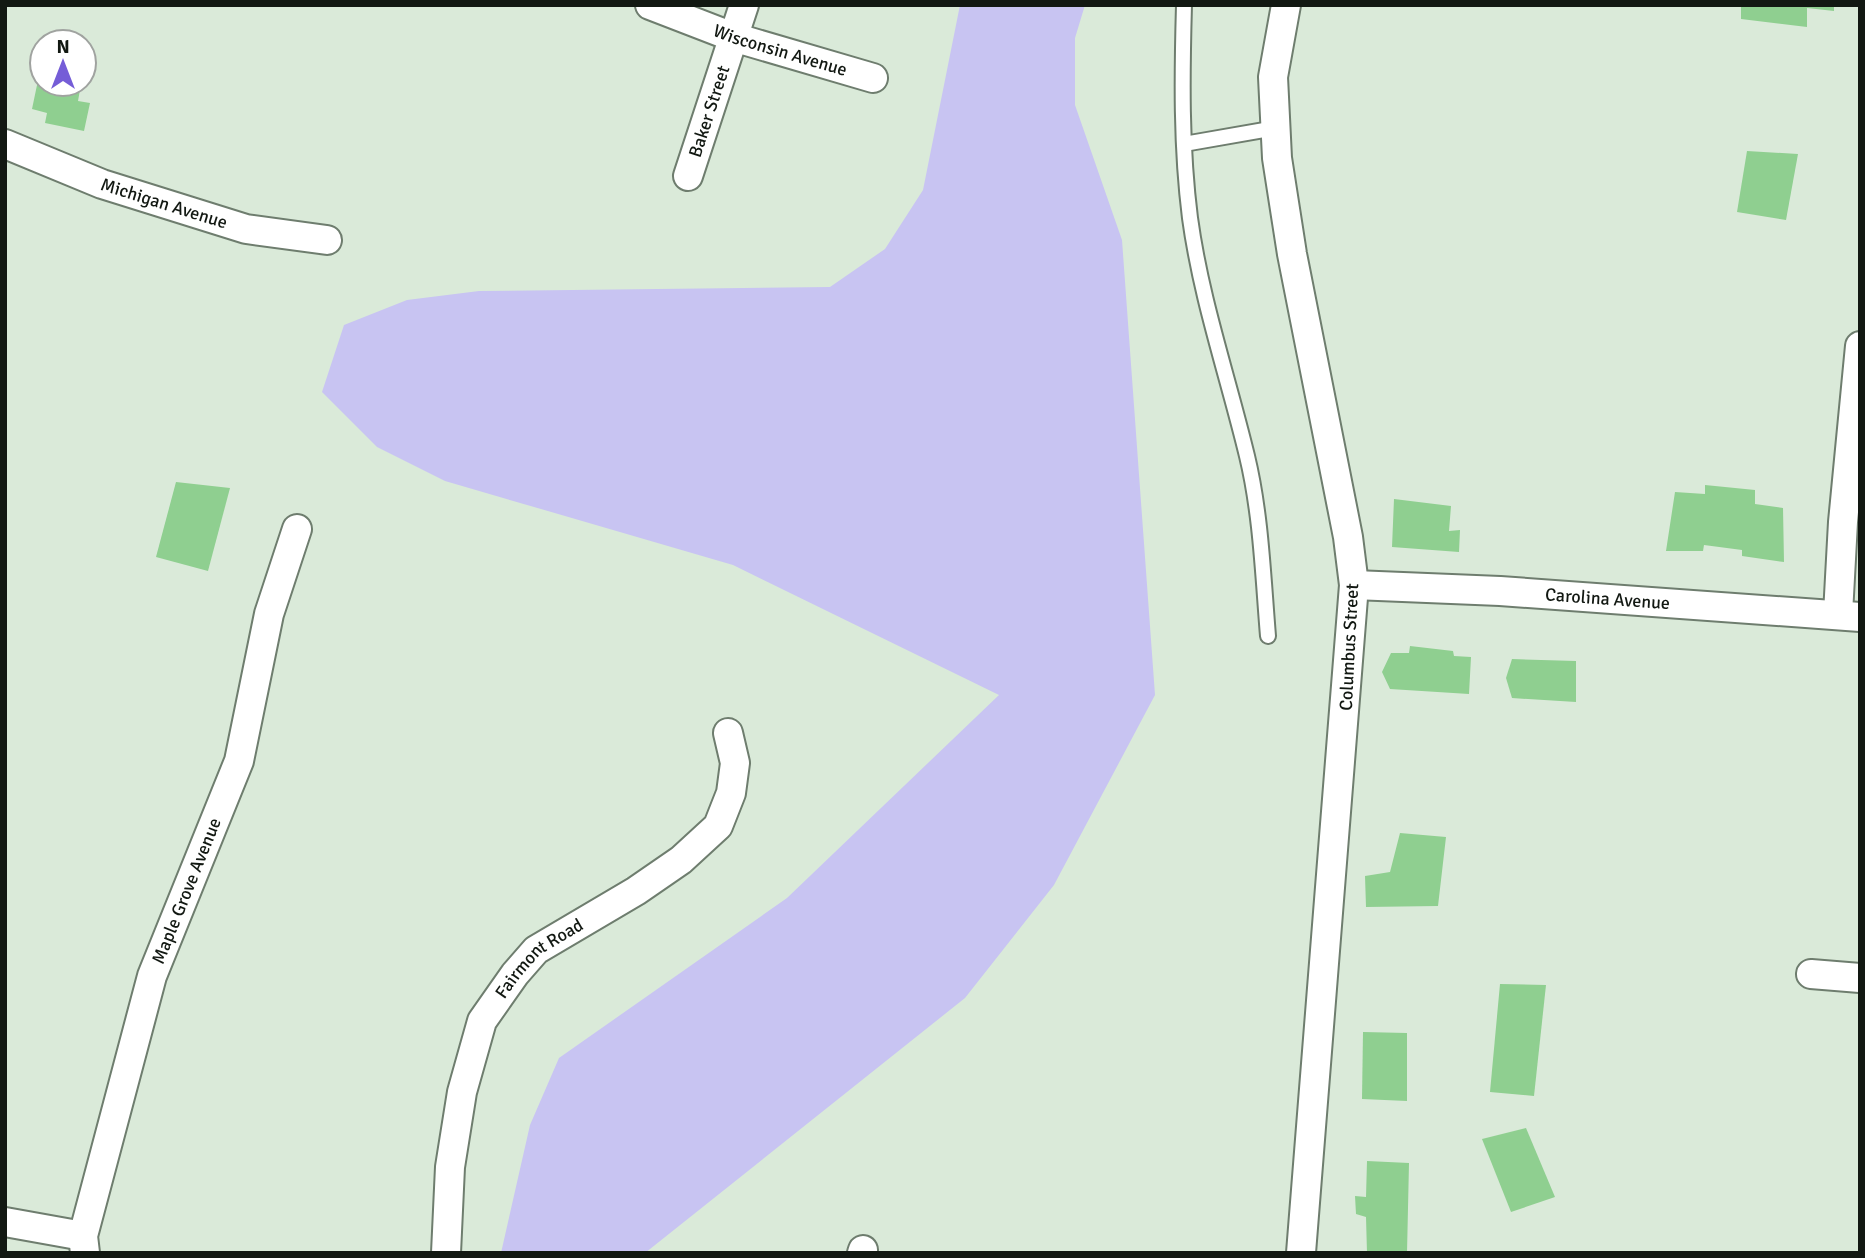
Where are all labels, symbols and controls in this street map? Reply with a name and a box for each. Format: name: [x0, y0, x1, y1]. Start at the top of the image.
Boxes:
street label: Wisconsin Avenue: [710, 19, 850, 81]
north arrow: [28, 28, 98, 98]
text: N: [56, 35, 70, 59]
street label: Baker Street: [684, 63, 734, 160]
street label: Michigan Avenue: [98, 173, 230, 234]
street label: Columbus Street: [1335, 583, 1363, 711]
street label: Carolina Avenue: [1544, 583, 1671, 614]
street label: Maple Grove Avenue: [147, 815, 226, 967]
street label: Fairmont Road: [490, 914, 587, 1003]

